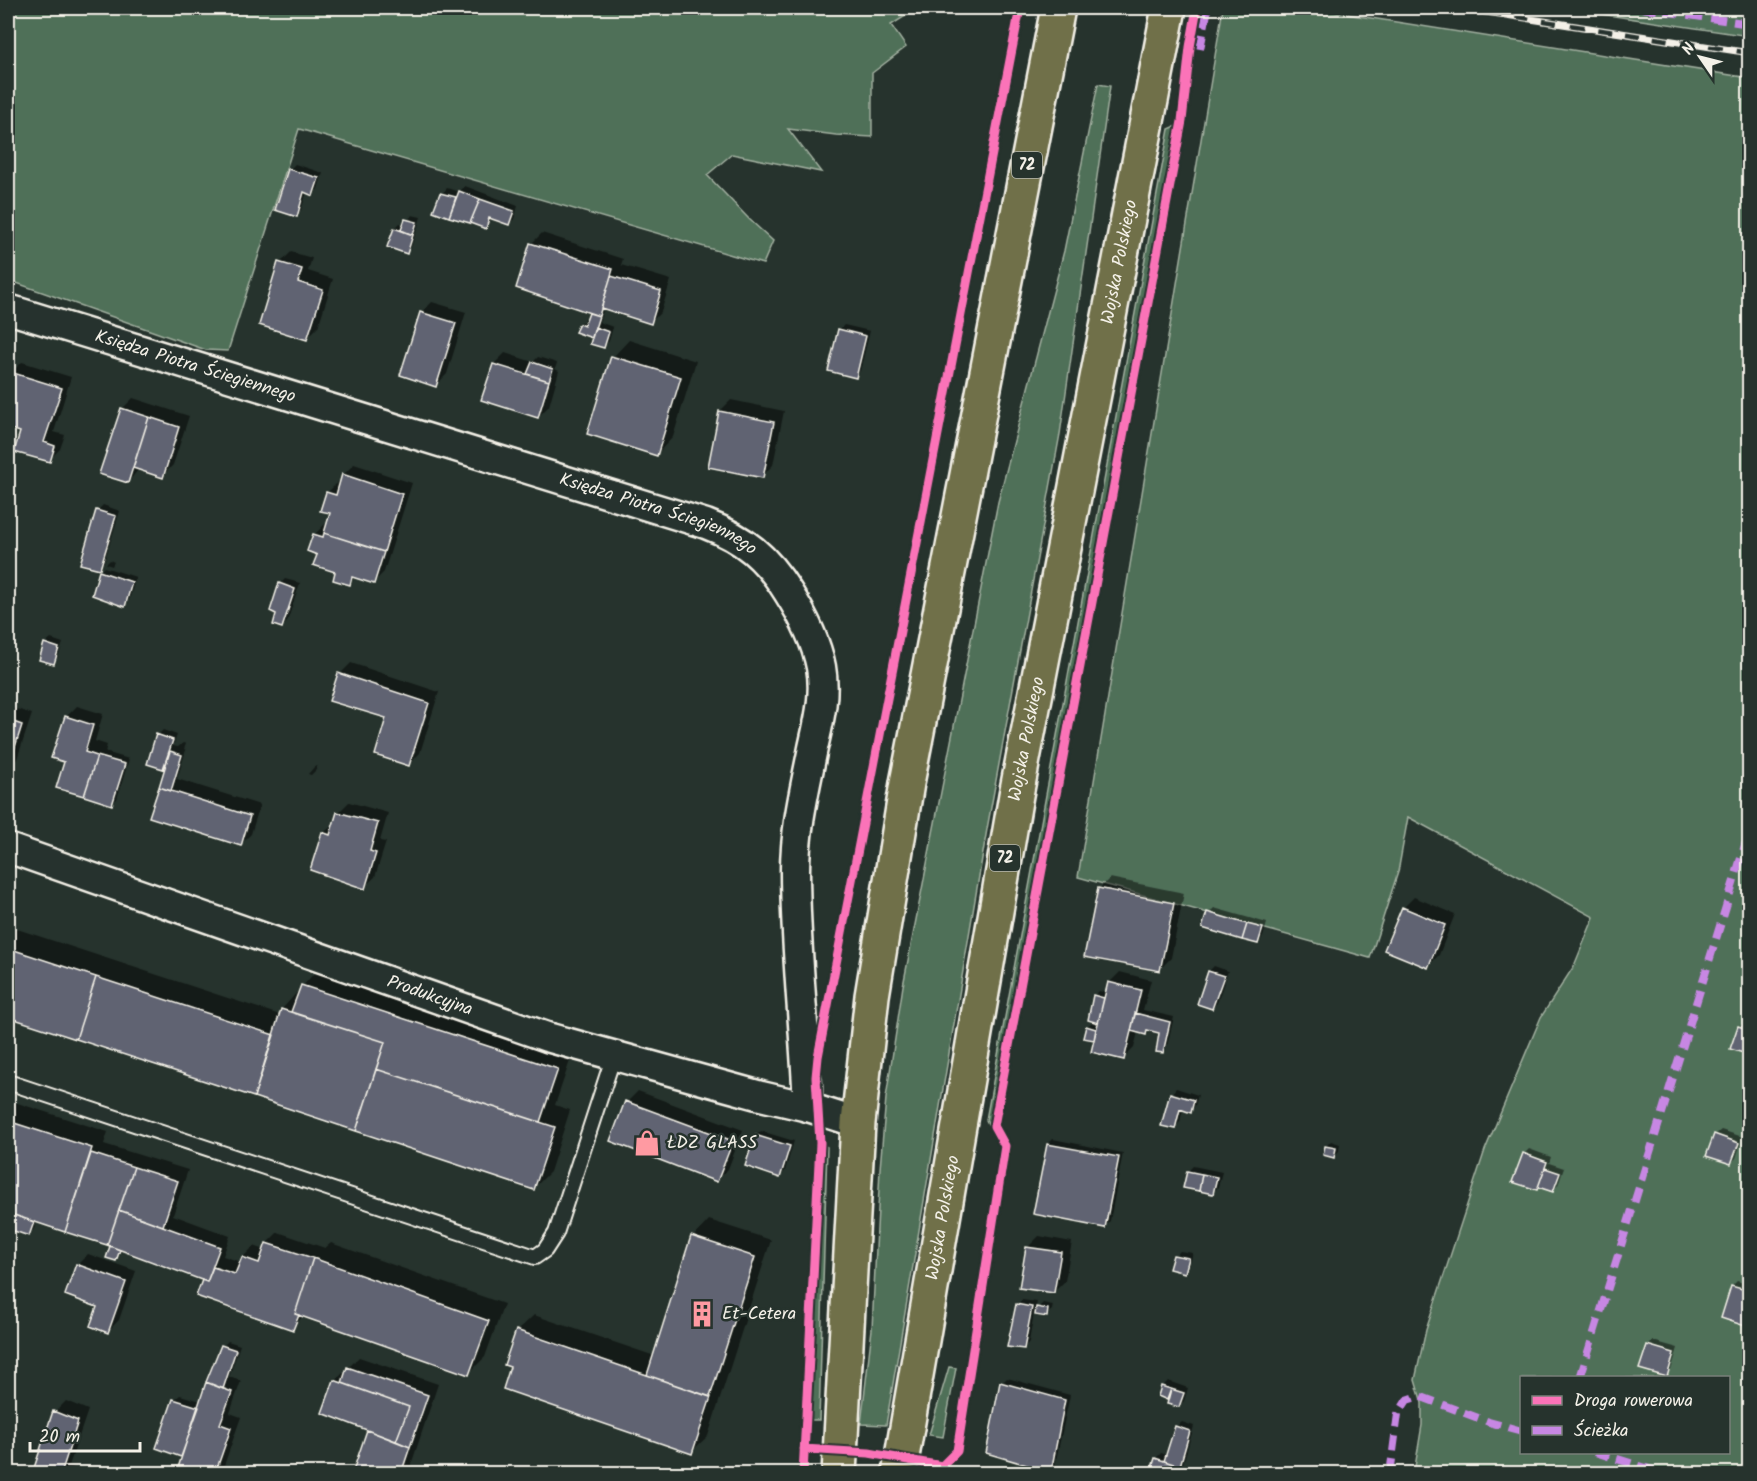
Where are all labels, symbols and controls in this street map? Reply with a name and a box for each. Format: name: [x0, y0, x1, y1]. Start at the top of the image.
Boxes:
north arrow: [1670, 27, 1730, 87]
text: N: [1676, 38, 1702, 61]
road number: 72: [1012, 152, 1042, 178]
street label: Wojska Polskiego: [1093, 197, 1146, 327]
street label: Księdza Piotra Ściegiennego: [91, 322, 299, 411]
street label: Księdza Piotra Ściegiennego: [556, 465, 764, 563]
street label: Wojska Polskiego: [1001, 674, 1053, 804]
road number: 72: [990, 845, 1020, 871]
street label: Produkcyjna: [383, 967, 477, 1024]
shop icon: ŁDZ GLASS: [632, 1128, 662, 1158]
place label: ŁDZ GLASS: [667, 1129, 758, 1158]
street label: Wojska Polskiego: [918, 1153, 968, 1282]
building icon: Et-Cetera: [687, 1299, 717, 1329]
place label: Et-Cetera: [722, 1300, 796, 1329]
legend: [1520, 1376, 1730, 1454]
text: Droga rowerowa: [1574, 1387, 1693, 1416]
scale bar: [30, 1415, 140, 1453]
text: Ścieżka: [1574, 1417, 1629, 1446]
text: 20 m: [39, 1423, 80, 1452]

